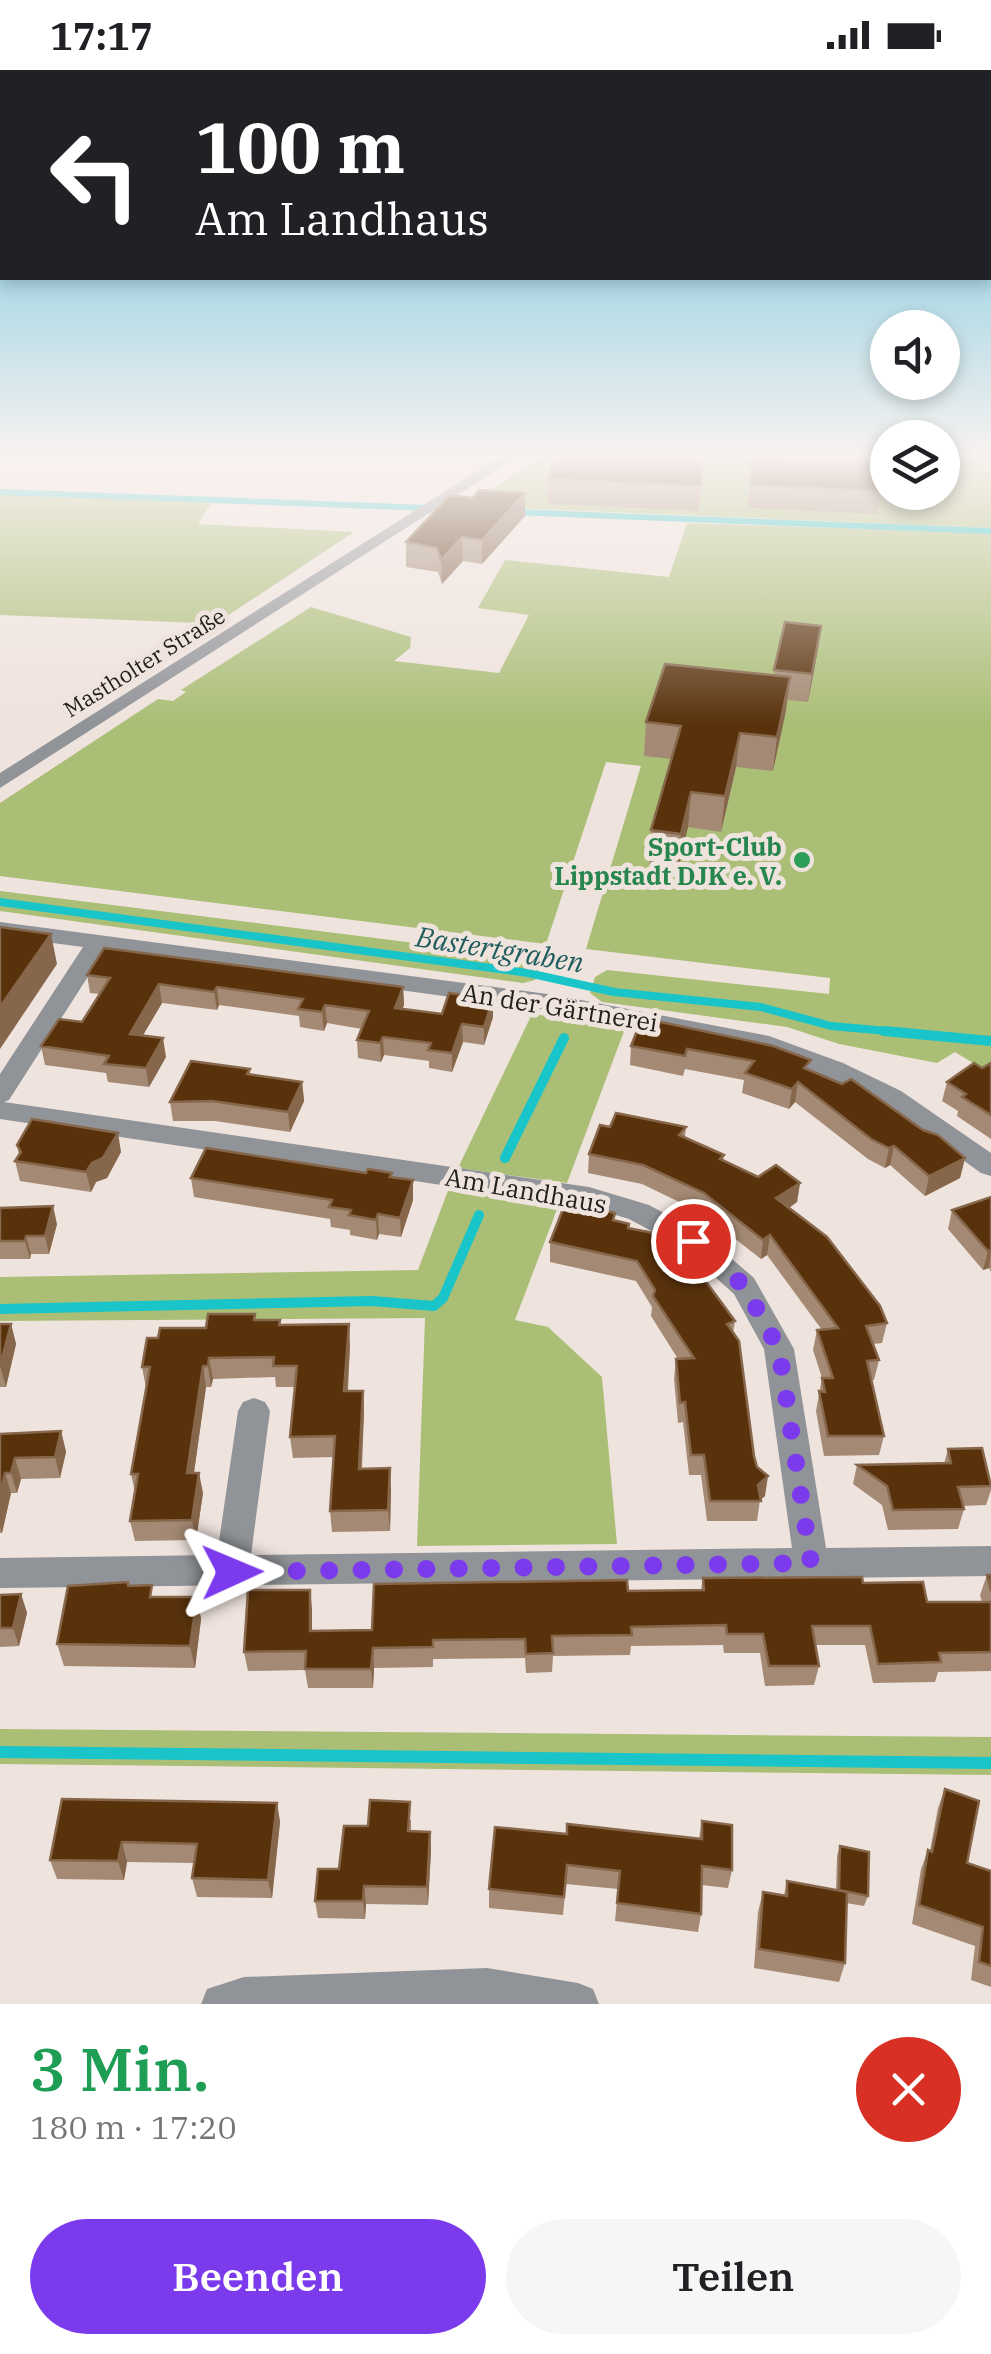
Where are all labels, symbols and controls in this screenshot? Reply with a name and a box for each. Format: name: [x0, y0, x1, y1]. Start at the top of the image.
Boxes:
text: 17:17: [50, 11, 153, 60]
text: 100 m: [195, 101, 405, 192]
icon: left: [30, 110, 160, 240]
text: Am Landhaus: [195, 189, 489, 247]
map controls: [870, 310, 960, 510]
button: sound: [870, 310, 960, 400]
button: layers: [870, 420, 960, 510]
street label: Mastholter Straße: [58, 601, 230, 723]
place label: Sport-Club Lippstadt DJK e. V.: [554, 830, 782, 892]
marker: Sport-Club Lippstadt DJK e. V.: [791, 849, 813, 871]
water label: Bastertgraben: [412, 917, 587, 981]
street label: An der Gärtnerei: [460, 975, 660, 1039]
street label: Am Landhaus: [443, 1160, 609, 1220]
pin: [651, 1199, 736, 1284]
icon: arrive: [666, 1214, 721, 1269]
position arrow: [180, 1520, 284, 1624]
text: 3 Min.: [30, 2029, 209, 2108]
button: close: [856, 2037, 961, 2142]
text: 180 m · 17:20: [30, 2106, 237, 2148]
button: Beenden: [30, 2219, 486, 2334]
button: Teilen: [506, 2219, 961, 2334]

